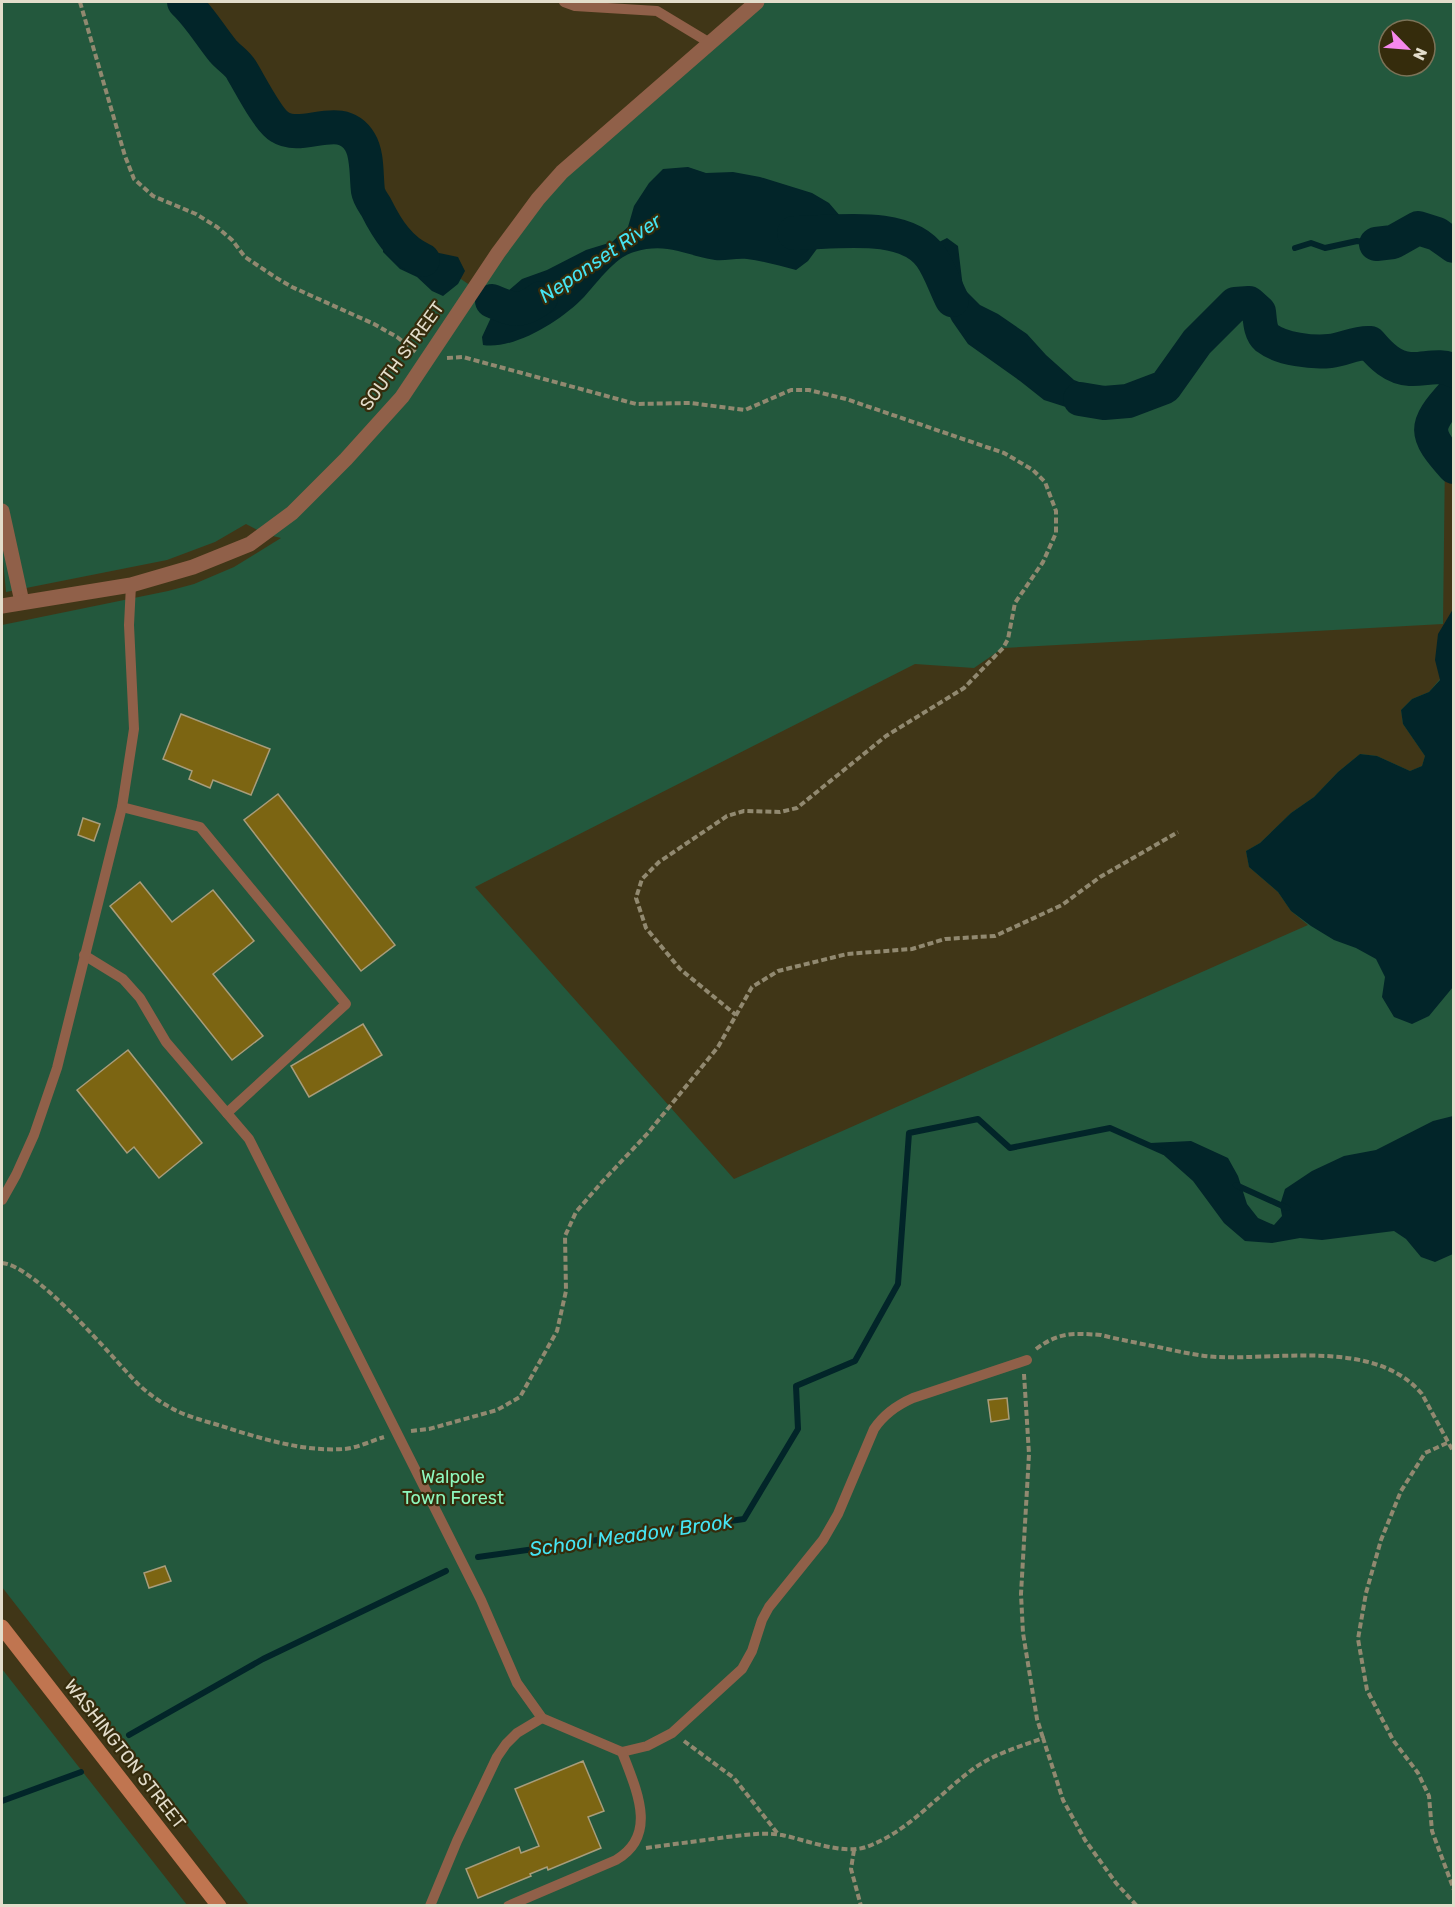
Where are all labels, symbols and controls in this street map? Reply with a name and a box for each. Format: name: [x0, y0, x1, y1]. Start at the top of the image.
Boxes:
north arrow: [1377, 18, 1437, 78]
text: N: [1409, 45, 1431, 63]
water label: Neponset River: [534, 208, 667, 308]
street label: SOUTH STREET: [355, 297, 449, 415]
park label: Walpole Town Forest: [402, 1466, 504, 1509]
water label: School Meadow Brook: [528, 1509, 735, 1561]
street label: WASHINGTON STREET: [60, 1675, 190, 1833]

